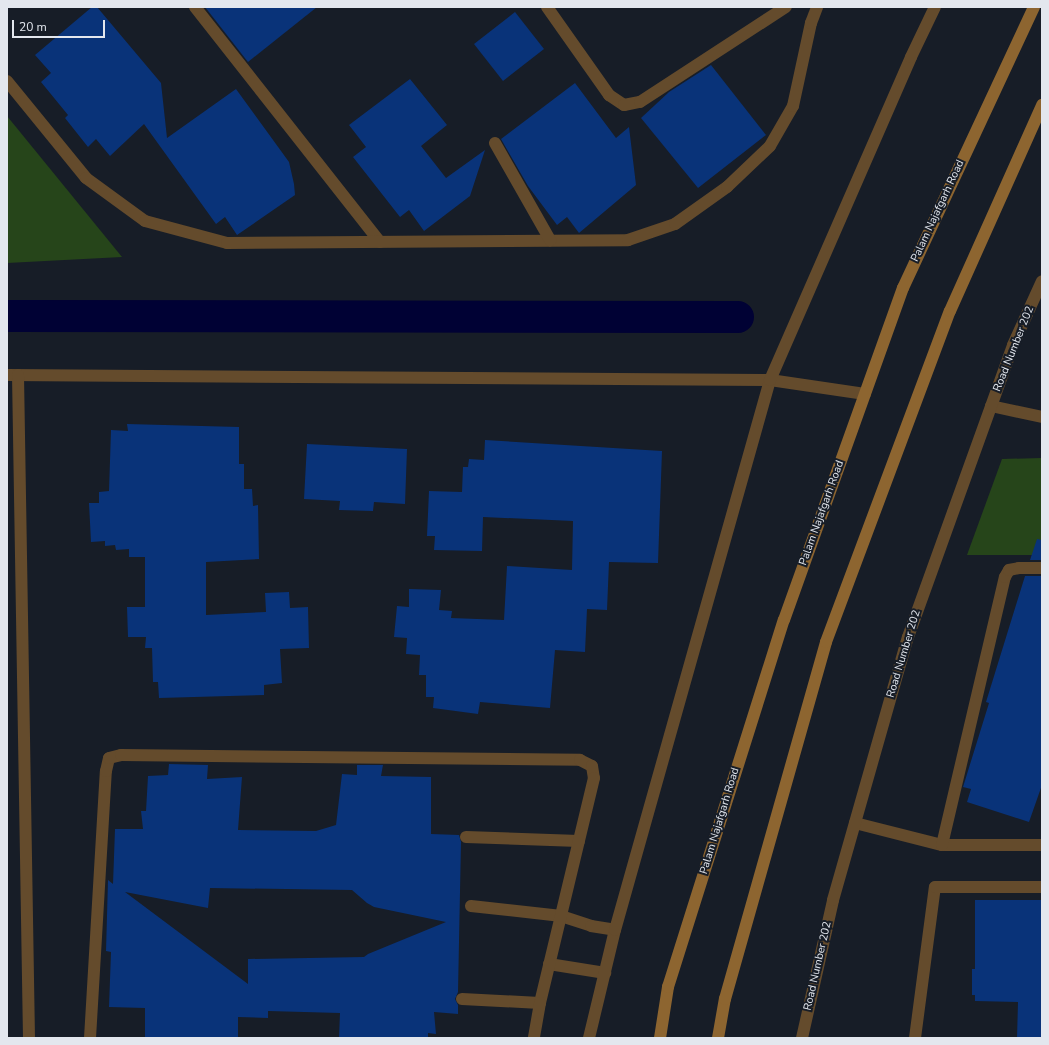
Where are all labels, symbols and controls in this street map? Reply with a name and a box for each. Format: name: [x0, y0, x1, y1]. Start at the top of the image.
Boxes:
scale bar: [14, 12, 107, 38]
text: 20 m: [19, 19, 47, 35]
street label: Palam Najafgarh Road: [909, 158, 967, 264]
street label: Road Number 202: [991, 304, 1037, 394]
street label: Palam Najafgarh Road: [797, 459, 847, 567]
street label: Road Number 202: [884, 609, 924, 699]
street label: Palam Najafgarh Road: [698, 766, 742, 876]
street label: Road Number 202: [801, 920, 835, 1012]

